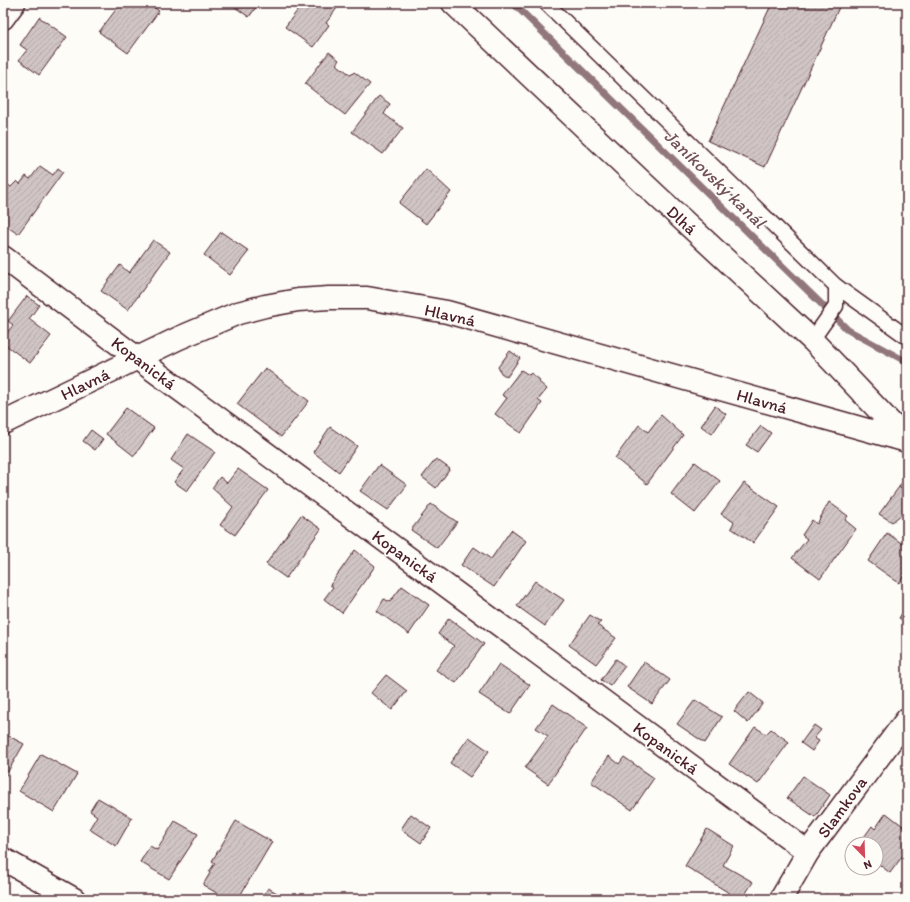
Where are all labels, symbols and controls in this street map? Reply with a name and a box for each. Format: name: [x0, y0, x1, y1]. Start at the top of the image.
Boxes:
water label: Janíkovský kanál: [660, 125, 772, 234]
street label: Dlhá: [663, 201, 701, 239]
street label: Hlavná: [423, 299, 478, 331]
street label: Kopanická: [108, 332, 180, 394]
street label: Hlavná: [57, 364, 113, 404]
street label: Hlavná: [734, 384, 790, 418]
street label: Kopanická: [368, 526, 442, 586]
street label: Kopanická: [629, 718, 703, 778]
street label: Slamkova: [813, 772, 871, 842]
north arrow: [844, 836, 884, 876]
text: N: [862, 857, 874, 872]

